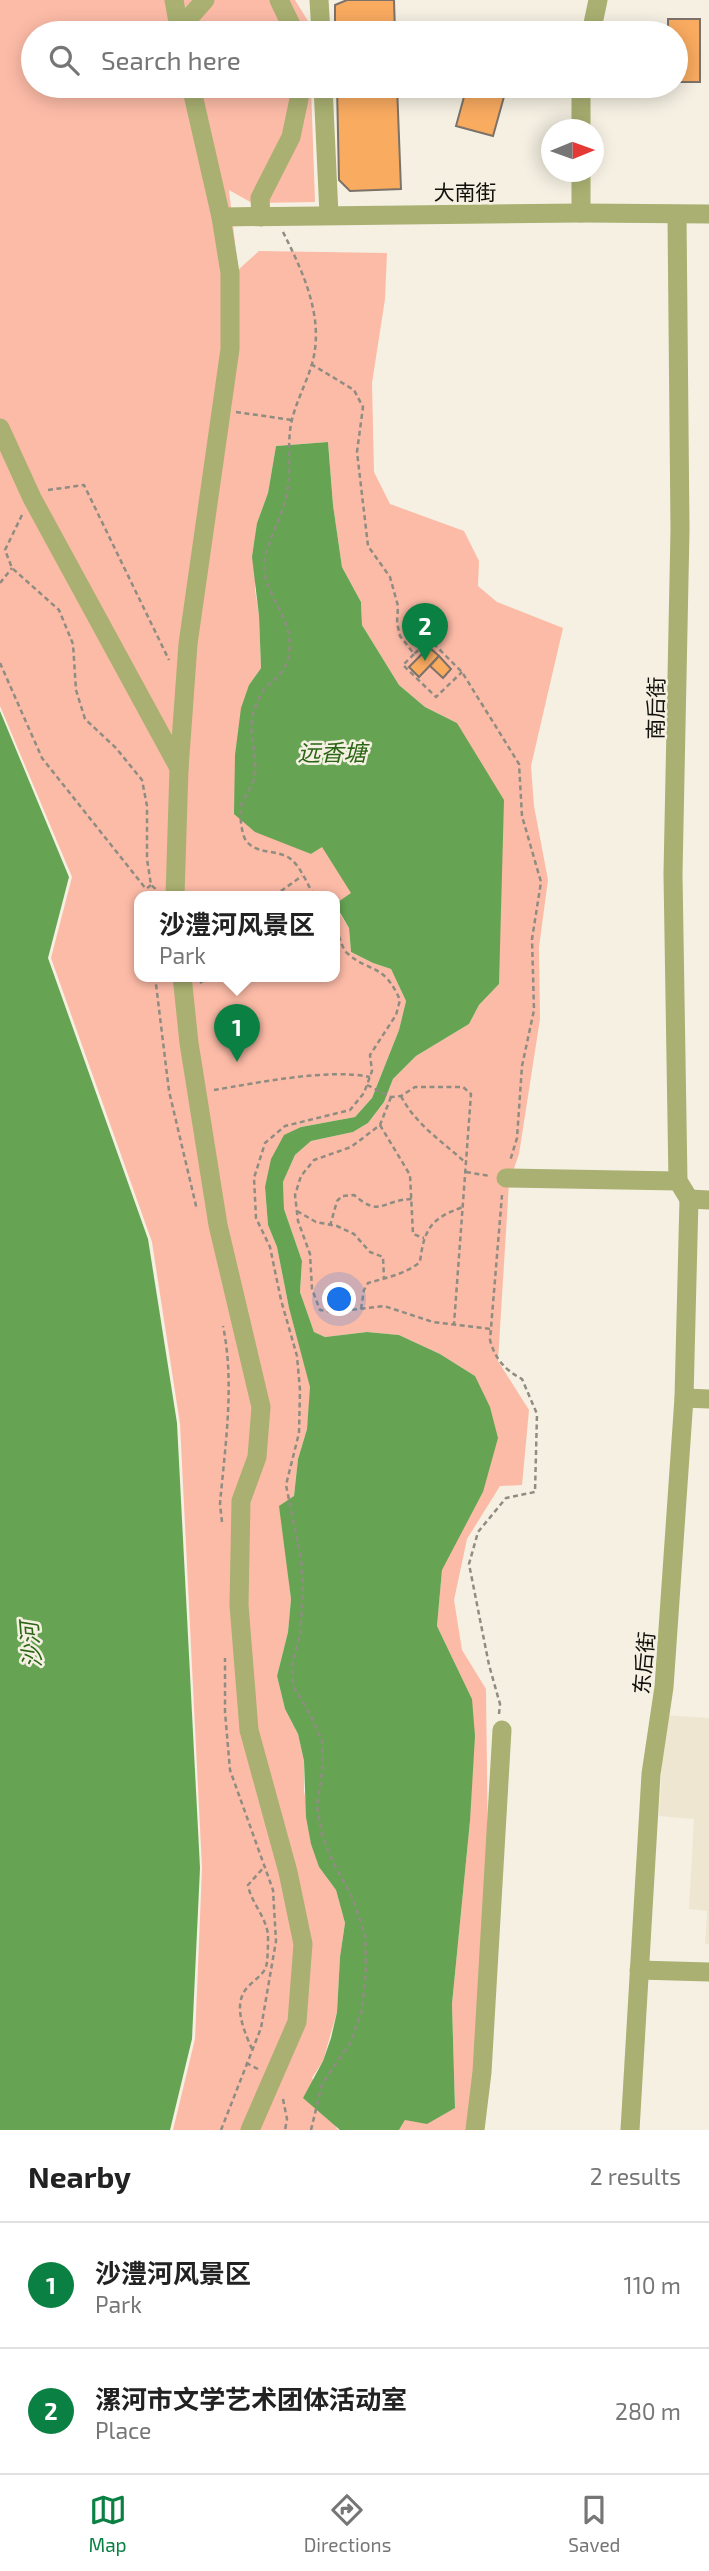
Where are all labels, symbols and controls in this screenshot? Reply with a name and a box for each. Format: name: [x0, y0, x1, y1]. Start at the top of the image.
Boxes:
search box: [21, 21, 688, 98]
icon: search: [45, 41, 83, 79]
text: Search here: [101, 44, 241, 75]
north arrow: [541, 119, 604, 182]
street label: 大南街: [434, 179, 497, 204]
pin: 2: [402, 603, 448, 661]
street label: 南后街: [642, 676, 668, 740]
water label: 远香塘: [298, 738, 371, 766]
popup: [134, 891, 340, 982]
text: 沙澧河风景区: [159, 908, 315, 939]
text: Park: [159, 941, 206, 969]
pin: 1: [214, 1004, 260, 1062]
your location: [322, 1282, 356, 1316]
water label: 沙河: [14, 1617, 46, 1669]
street label: 东后街: [628, 1631, 658, 1695]
text: Nearby: [28, 2158, 131, 2194]
text: 2 results: [590, 2162, 681, 2190]
text: 沙澧河风景区: [95, 2257, 251, 2288]
text: 1: [46, 2271, 56, 2299]
text: 110 m: [624, 2271, 681, 2299]
text: Park: [95, 2290, 142, 2318]
text: 漯河市文学艺术团体活动室: [95, 2383, 407, 2414]
text: 2: [44, 2397, 58, 2425]
text: 280 m: [615, 2397, 681, 2425]
text: Place: [95, 2416, 151, 2444]
tab: Map: [89, 2491, 127, 2556]
tab: Directions: [304, 2491, 391, 2556]
tab: Saved: [568, 2491, 620, 2556]

